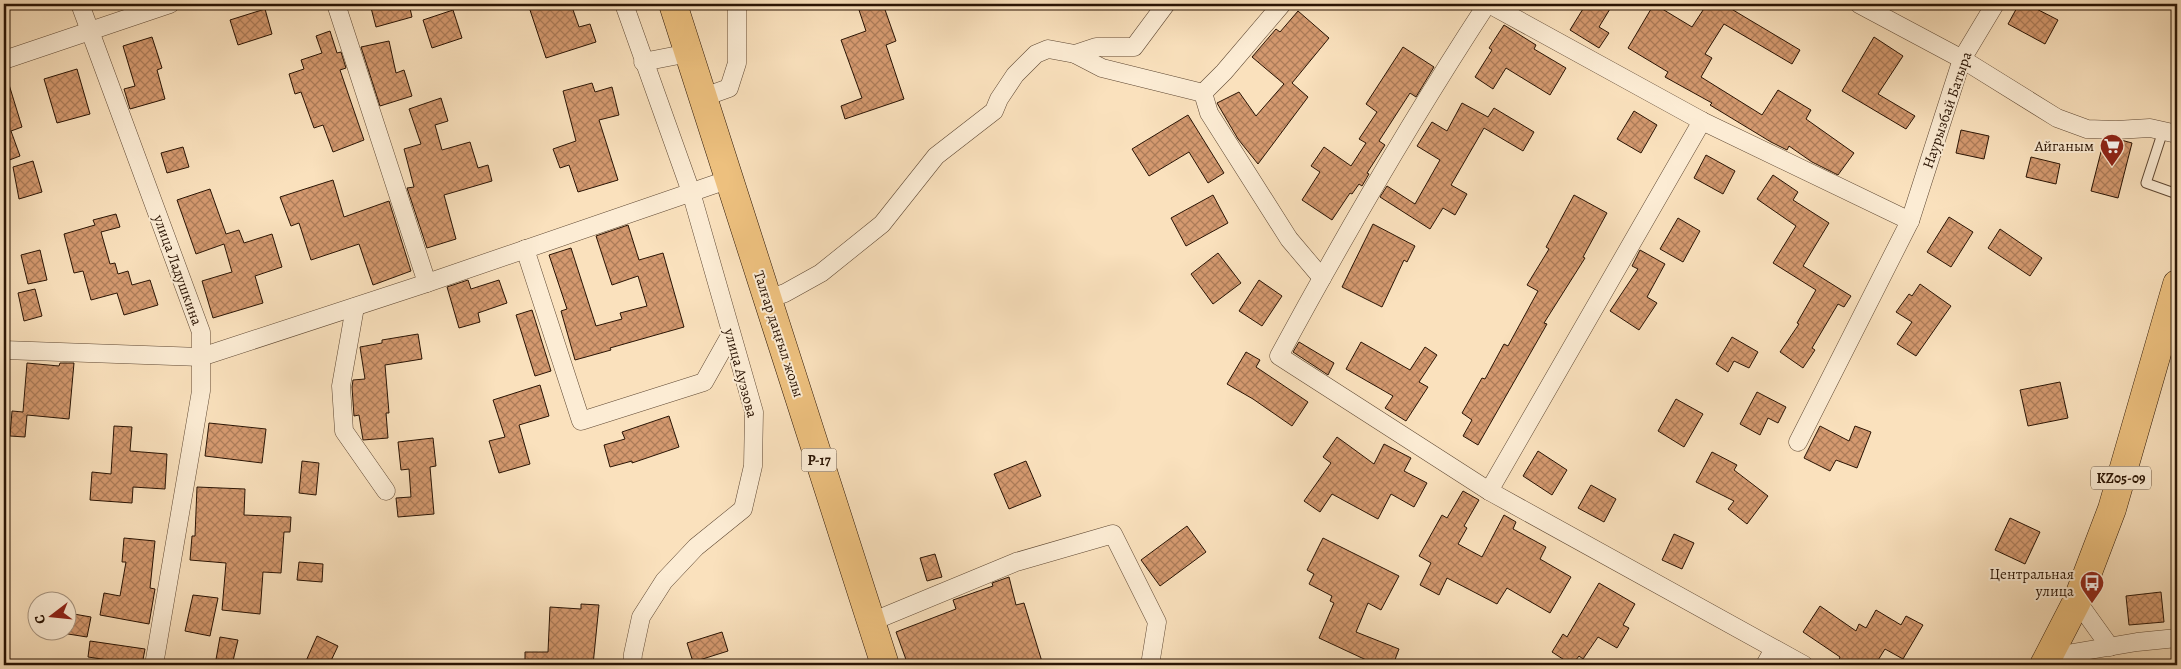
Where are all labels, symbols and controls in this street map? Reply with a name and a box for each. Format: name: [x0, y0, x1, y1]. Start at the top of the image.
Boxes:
street label: Наурызбай Батыра: [1918, 49, 1976, 171]
supermarket icon: Айганым: [2099, 133, 2125, 167]
place label: Айганым: [2034, 136, 2094, 156]
street label: улица Ладушкина: [148, 211, 207, 328]
street label: Талғар даңғыл жолы: [749, 268, 809, 400]
street label: улица Ауэзова: [719, 325, 763, 420]
road number: P-17: [802, 448, 836, 472]
road number: KZ05-09: [2091, 466, 2151, 489]
place label: Центральная улица: [1989, 564, 2074, 601]
bus stop icon: Центральная улица: [2079, 570, 2105, 604]
north arrow: [28, 592, 78, 642]
text: С: [30, 612, 50, 626]

